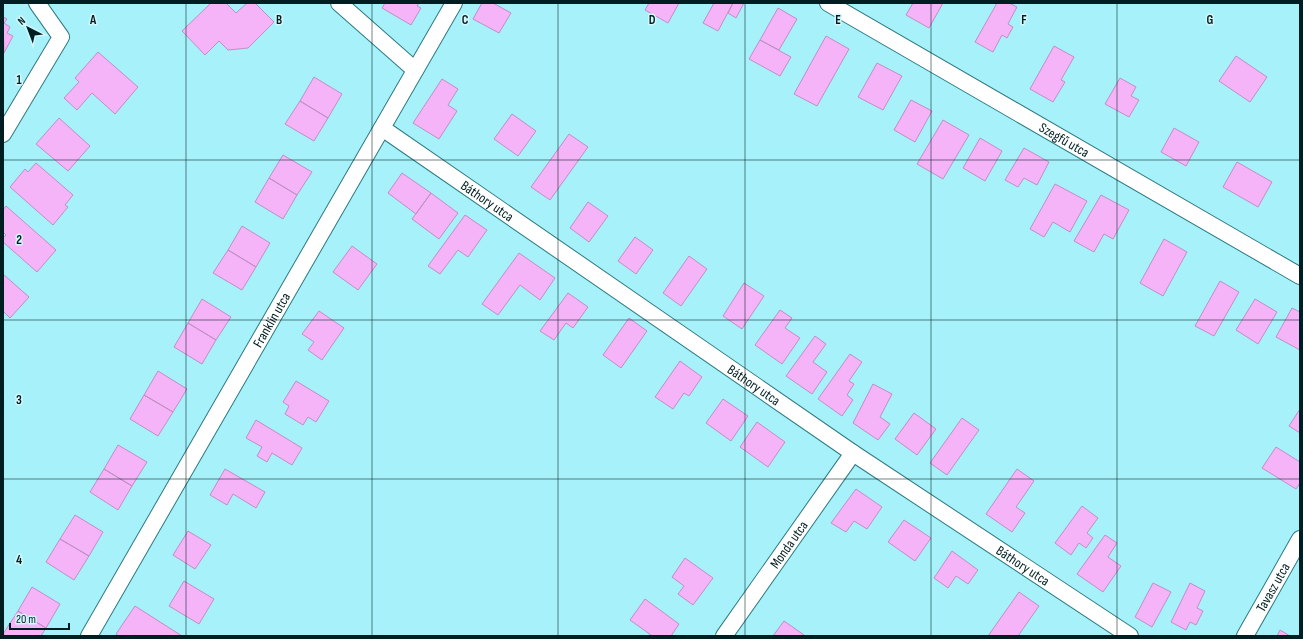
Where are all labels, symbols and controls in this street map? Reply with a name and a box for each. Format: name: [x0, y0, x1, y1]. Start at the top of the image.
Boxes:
north arrow: [8, 8, 48, 48]
text: A: [89, 12, 97, 28]
text: B: [276, 12, 282, 28]
text: C: [462, 12, 469, 28]
text: D: [649, 12, 656, 28]
text: E: [835, 12, 841, 28]
text: F: [1021, 12, 1027, 28]
text: G: [1207, 12, 1214, 28]
text: N: [15, 14, 28, 28]
text: 1: [16, 72, 22, 88]
street label: Szegfű utca: [1036, 119, 1092, 161]
street label: Báthory utca: [457, 177, 517, 225]
text: 2: [16, 232, 22, 248]
street label: Franklin utca: [249, 290, 294, 350]
street label: Báthory utca: [724, 361, 783, 409]
text: 3: [16, 392, 22, 408]
street label: Monda utca: [766, 518, 812, 572]
street label: Báthory utca: [993, 542, 1053, 589]
text: 4: [16, 552, 22, 568]
street label: Tavasz utca: [1252, 560, 1294, 615]
scale bar: [10, 605, 69, 631]
text: 20 m: [16, 612, 36, 627]

